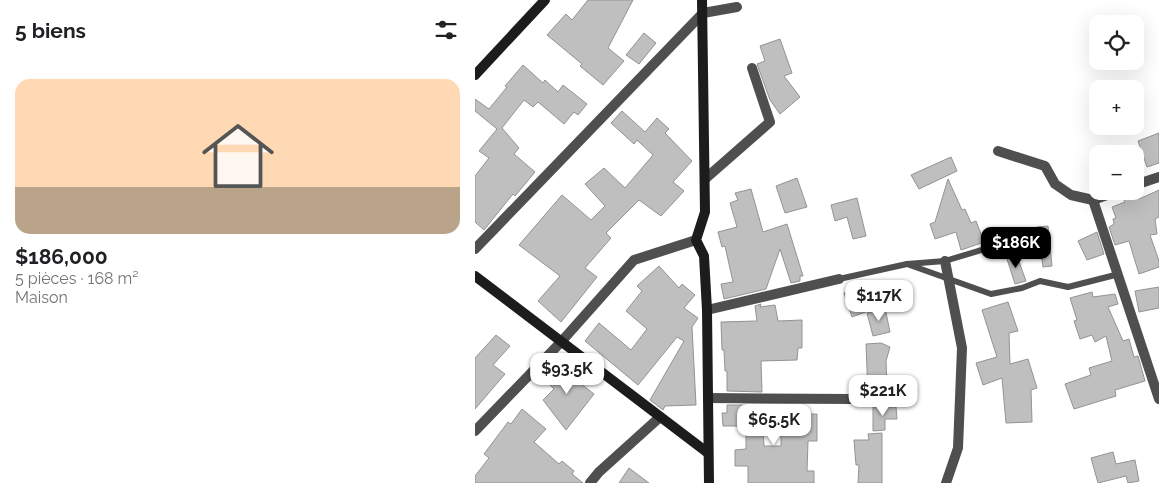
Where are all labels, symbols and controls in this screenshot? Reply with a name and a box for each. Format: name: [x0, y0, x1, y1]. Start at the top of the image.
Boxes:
map controls: [1089, 15, 1144, 200]
button: locate: [1089, 15, 1144, 70]
icon: filters: [432, 16, 460, 44]
text: 5 biens: [15, 18, 86, 43]
button: +: [1089, 80, 1144, 135]
icon: home: [193, 111, 283, 201]
button: −: [1089, 145, 1144, 200]
pin: $186K: [981, 226, 1051, 269]
text: $186K: [992, 233, 1040, 252]
text: $186,000: [15, 244, 108, 269]
text: 5 pièces · 168 m²: [15, 269, 139, 288]
pin: $117K: [844, 280, 914, 322]
text: $117K: [856, 286, 902, 305]
text: Maison: [15, 288, 68, 307]
pin: $93.5K: [526, 352, 608, 395]
text: $93.5K: [541, 359, 593, 378]
pin: $221K: [848, 374, 918, 417]
text: $221K: [860, 381, 906, 400]
pin: $65.5K: [733, 404, 815, 446]
text: $65.5K: [748, 410, 800, 429]

